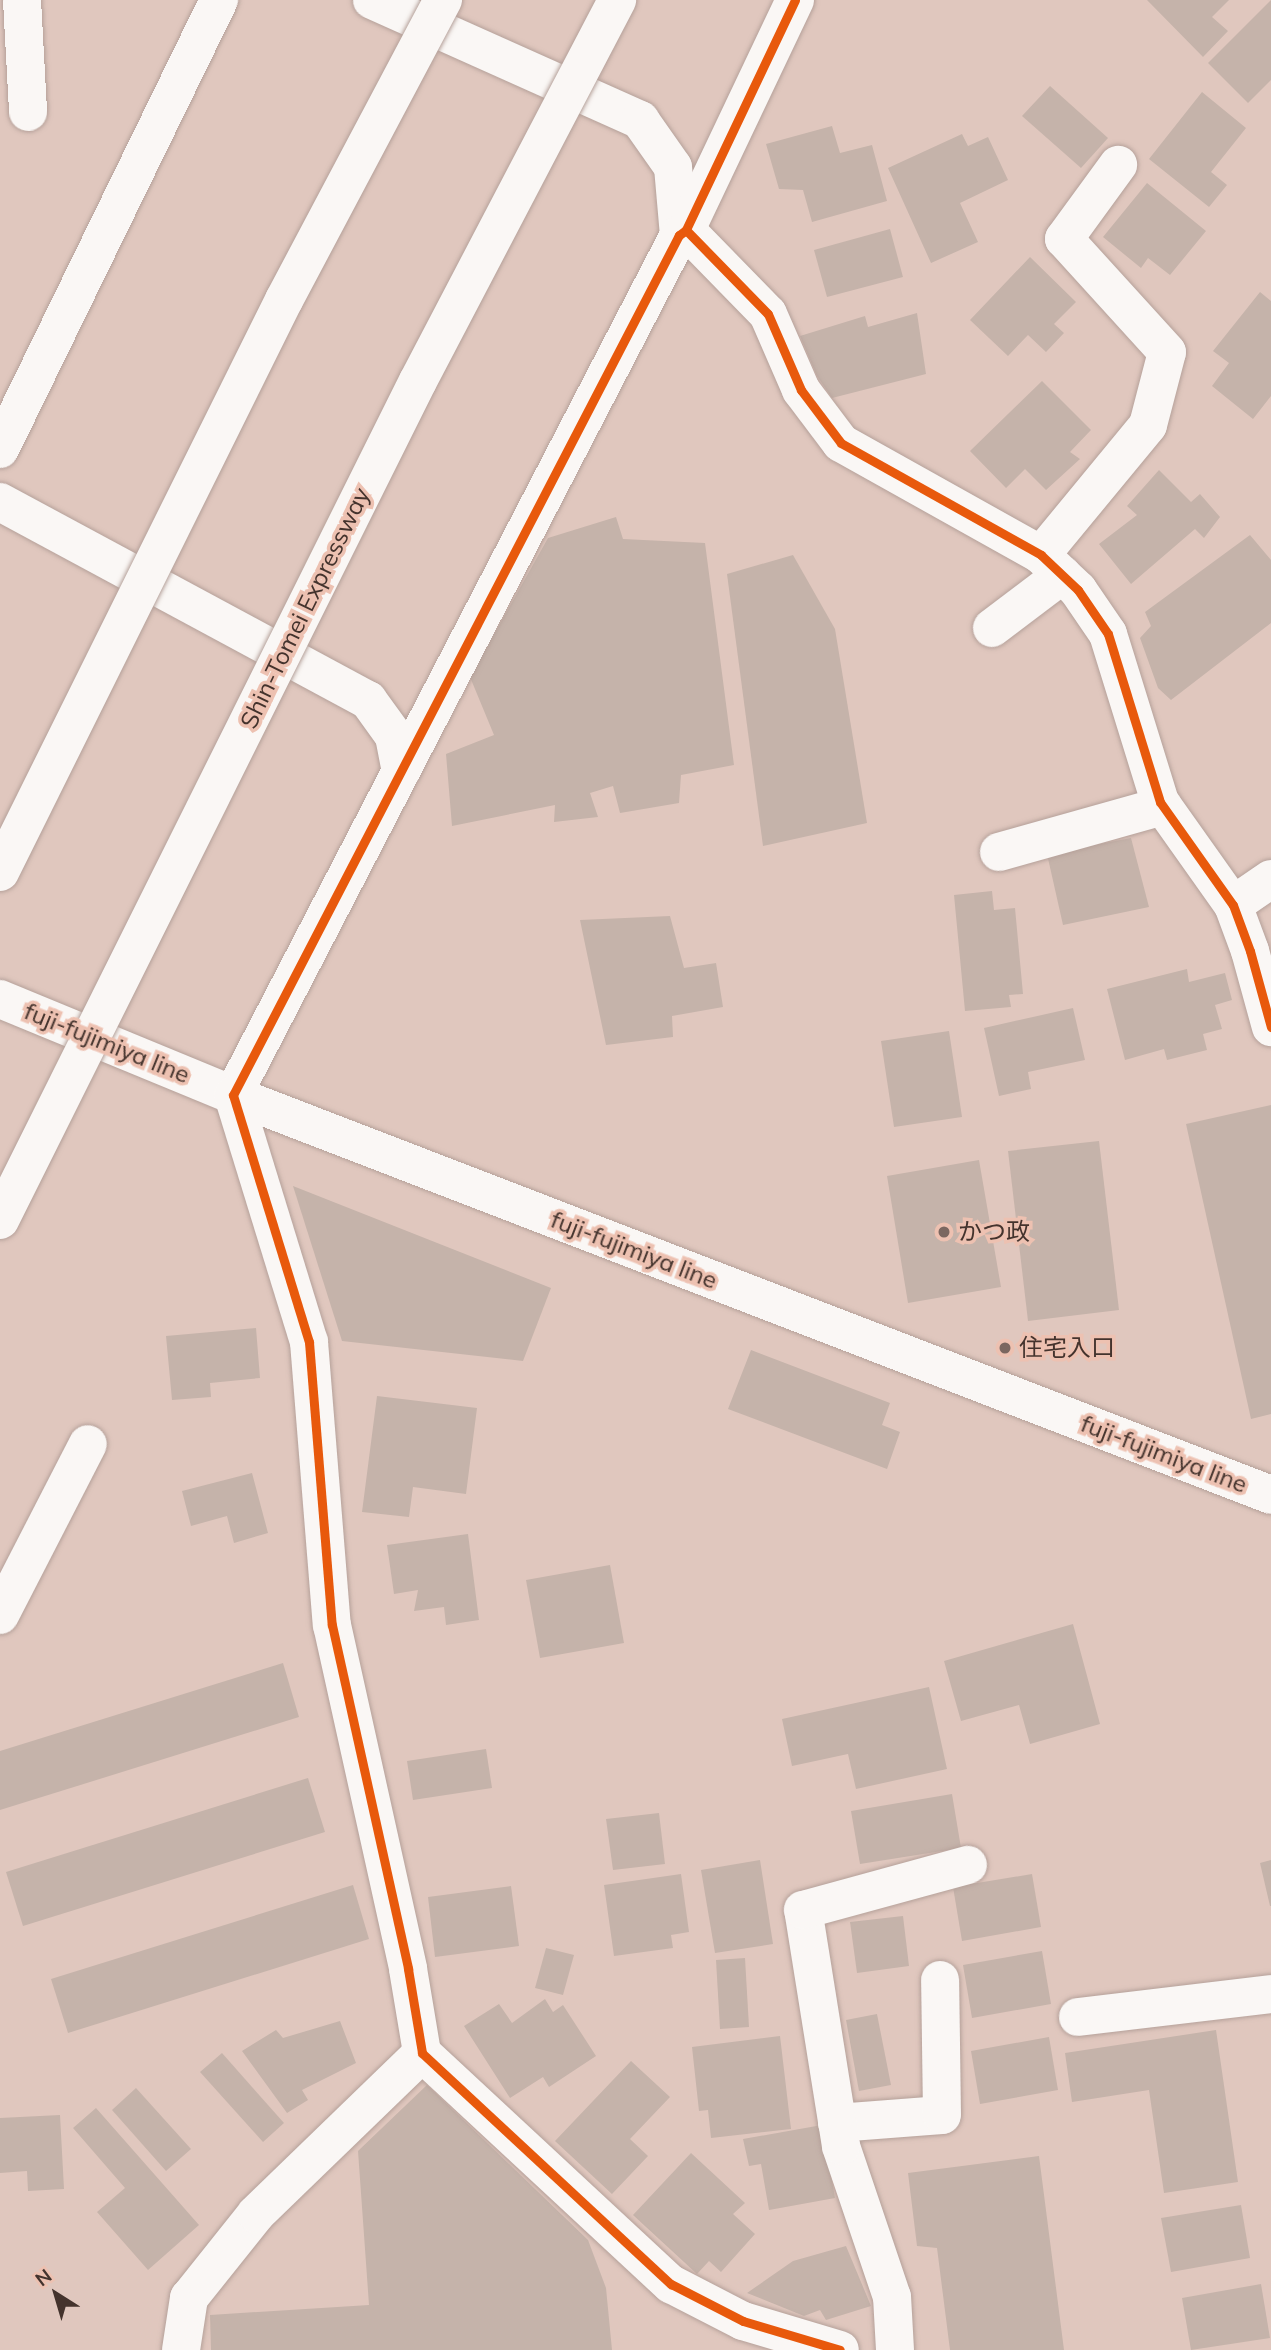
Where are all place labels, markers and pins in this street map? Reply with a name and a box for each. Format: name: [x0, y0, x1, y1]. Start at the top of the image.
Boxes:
place label: かつ政: [958, 1218, 1030, 1246]
marker: かつ政: [936, 1224, 952, 1240]
place label: 住宅入口: [1019, 1334, 1115, 1362]
marker: 住宅入口: [997, 1340, 1013, 1356]

